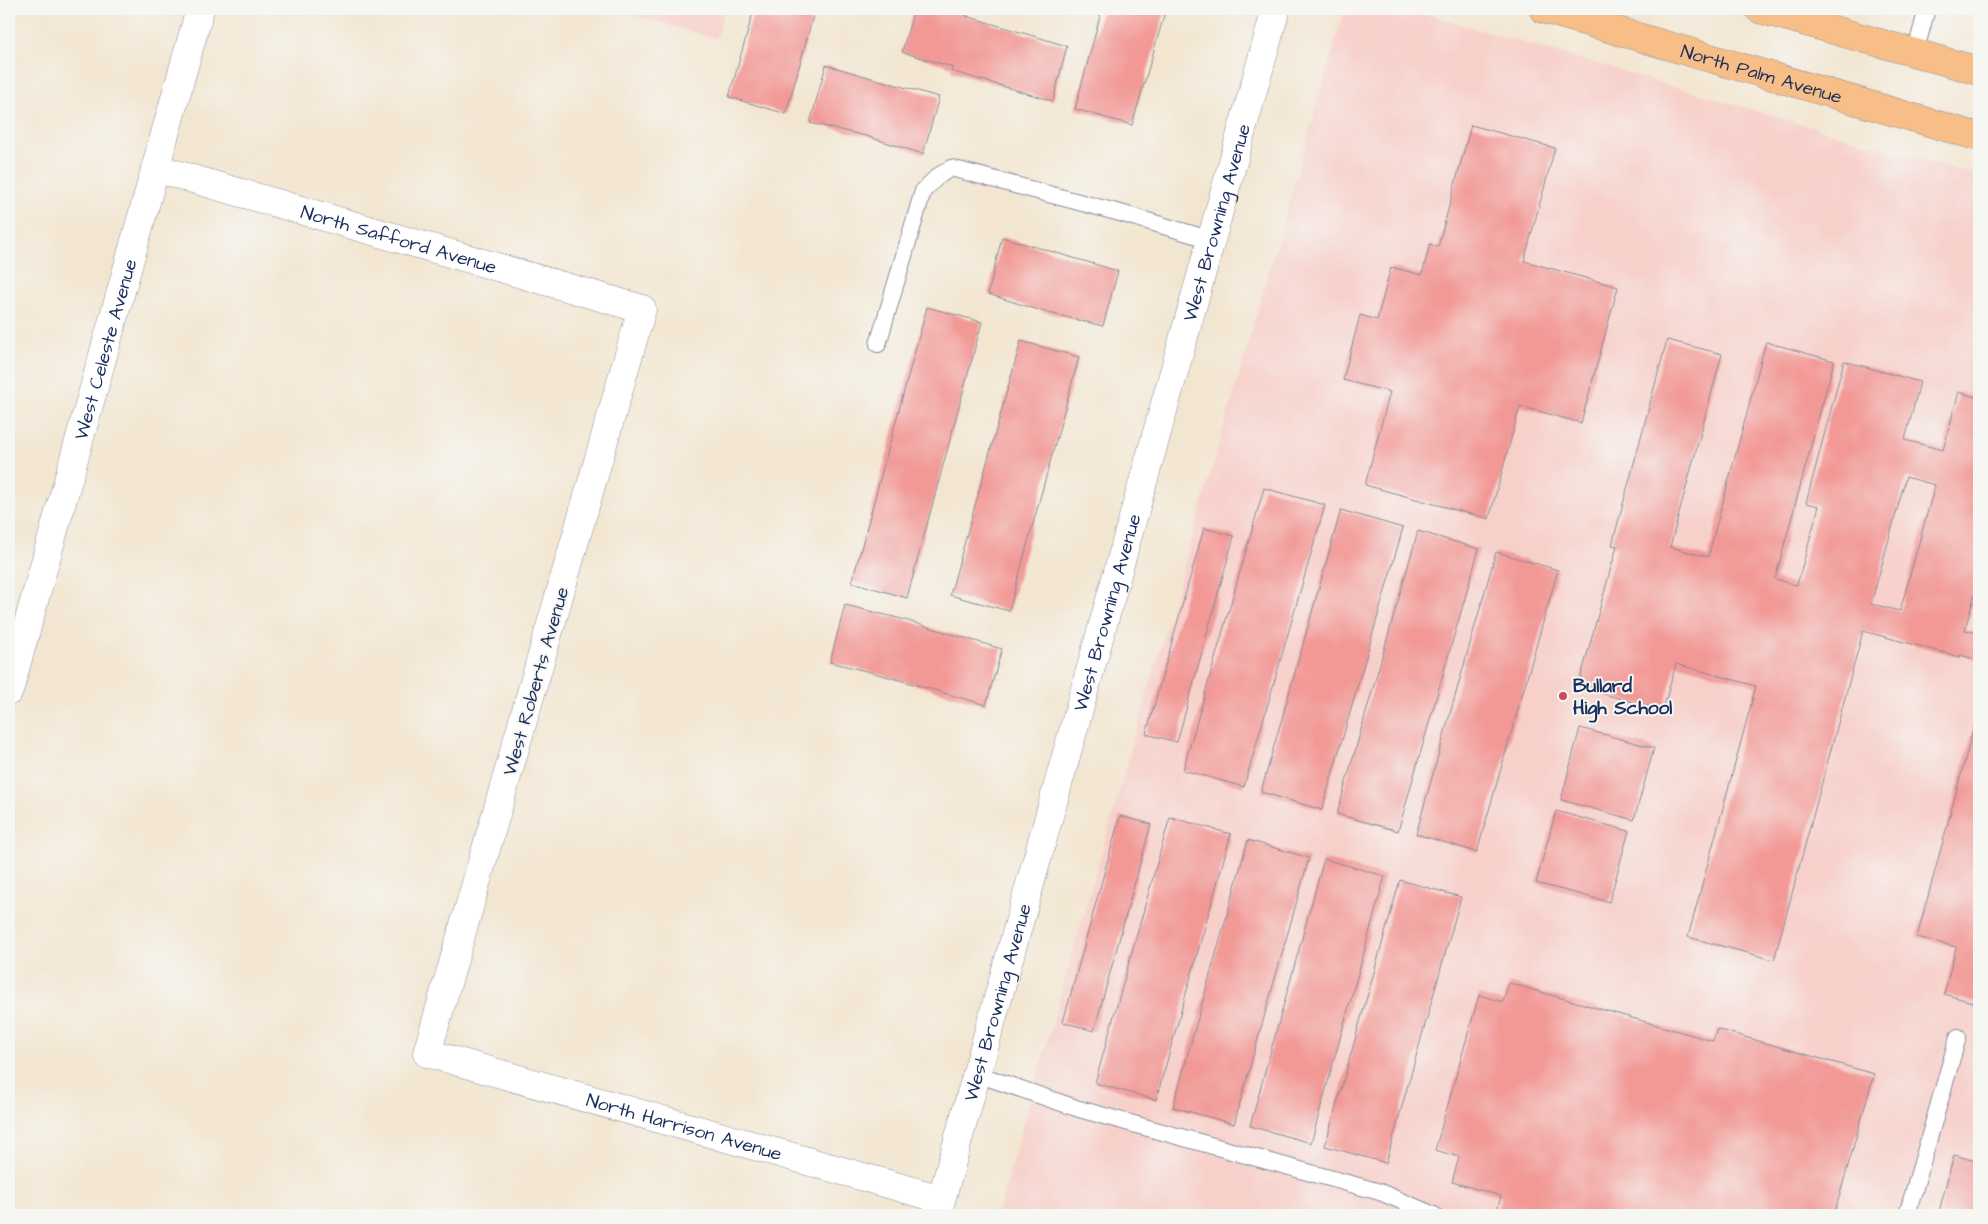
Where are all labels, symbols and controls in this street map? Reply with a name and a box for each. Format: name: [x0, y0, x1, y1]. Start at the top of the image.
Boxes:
street label: North Palm Avenue: [1678, 38, 1845, 111]
street label: West Browning Avenue: [1177, 121, 1258, 325]
street label: North Safford Avenue: [298, 199, 500, 281]
street label: West Celeste Avenue: [68, 256, 144, 443]
street label: West Browning Avenue: [1067, 511, 1148, 715]
street label: West Roberts Avenue: [497, 584, 576, 779]
place label: Bullard High School: [1573, 673, 1672, 723]
marker: Bullard High School: [1557, 690, 1569, 702]
street label: West Browning Avenue: [958, 901, 1039, 1105]
street label: North Harrison Avenue: [583, 1087, 785, 1168]

